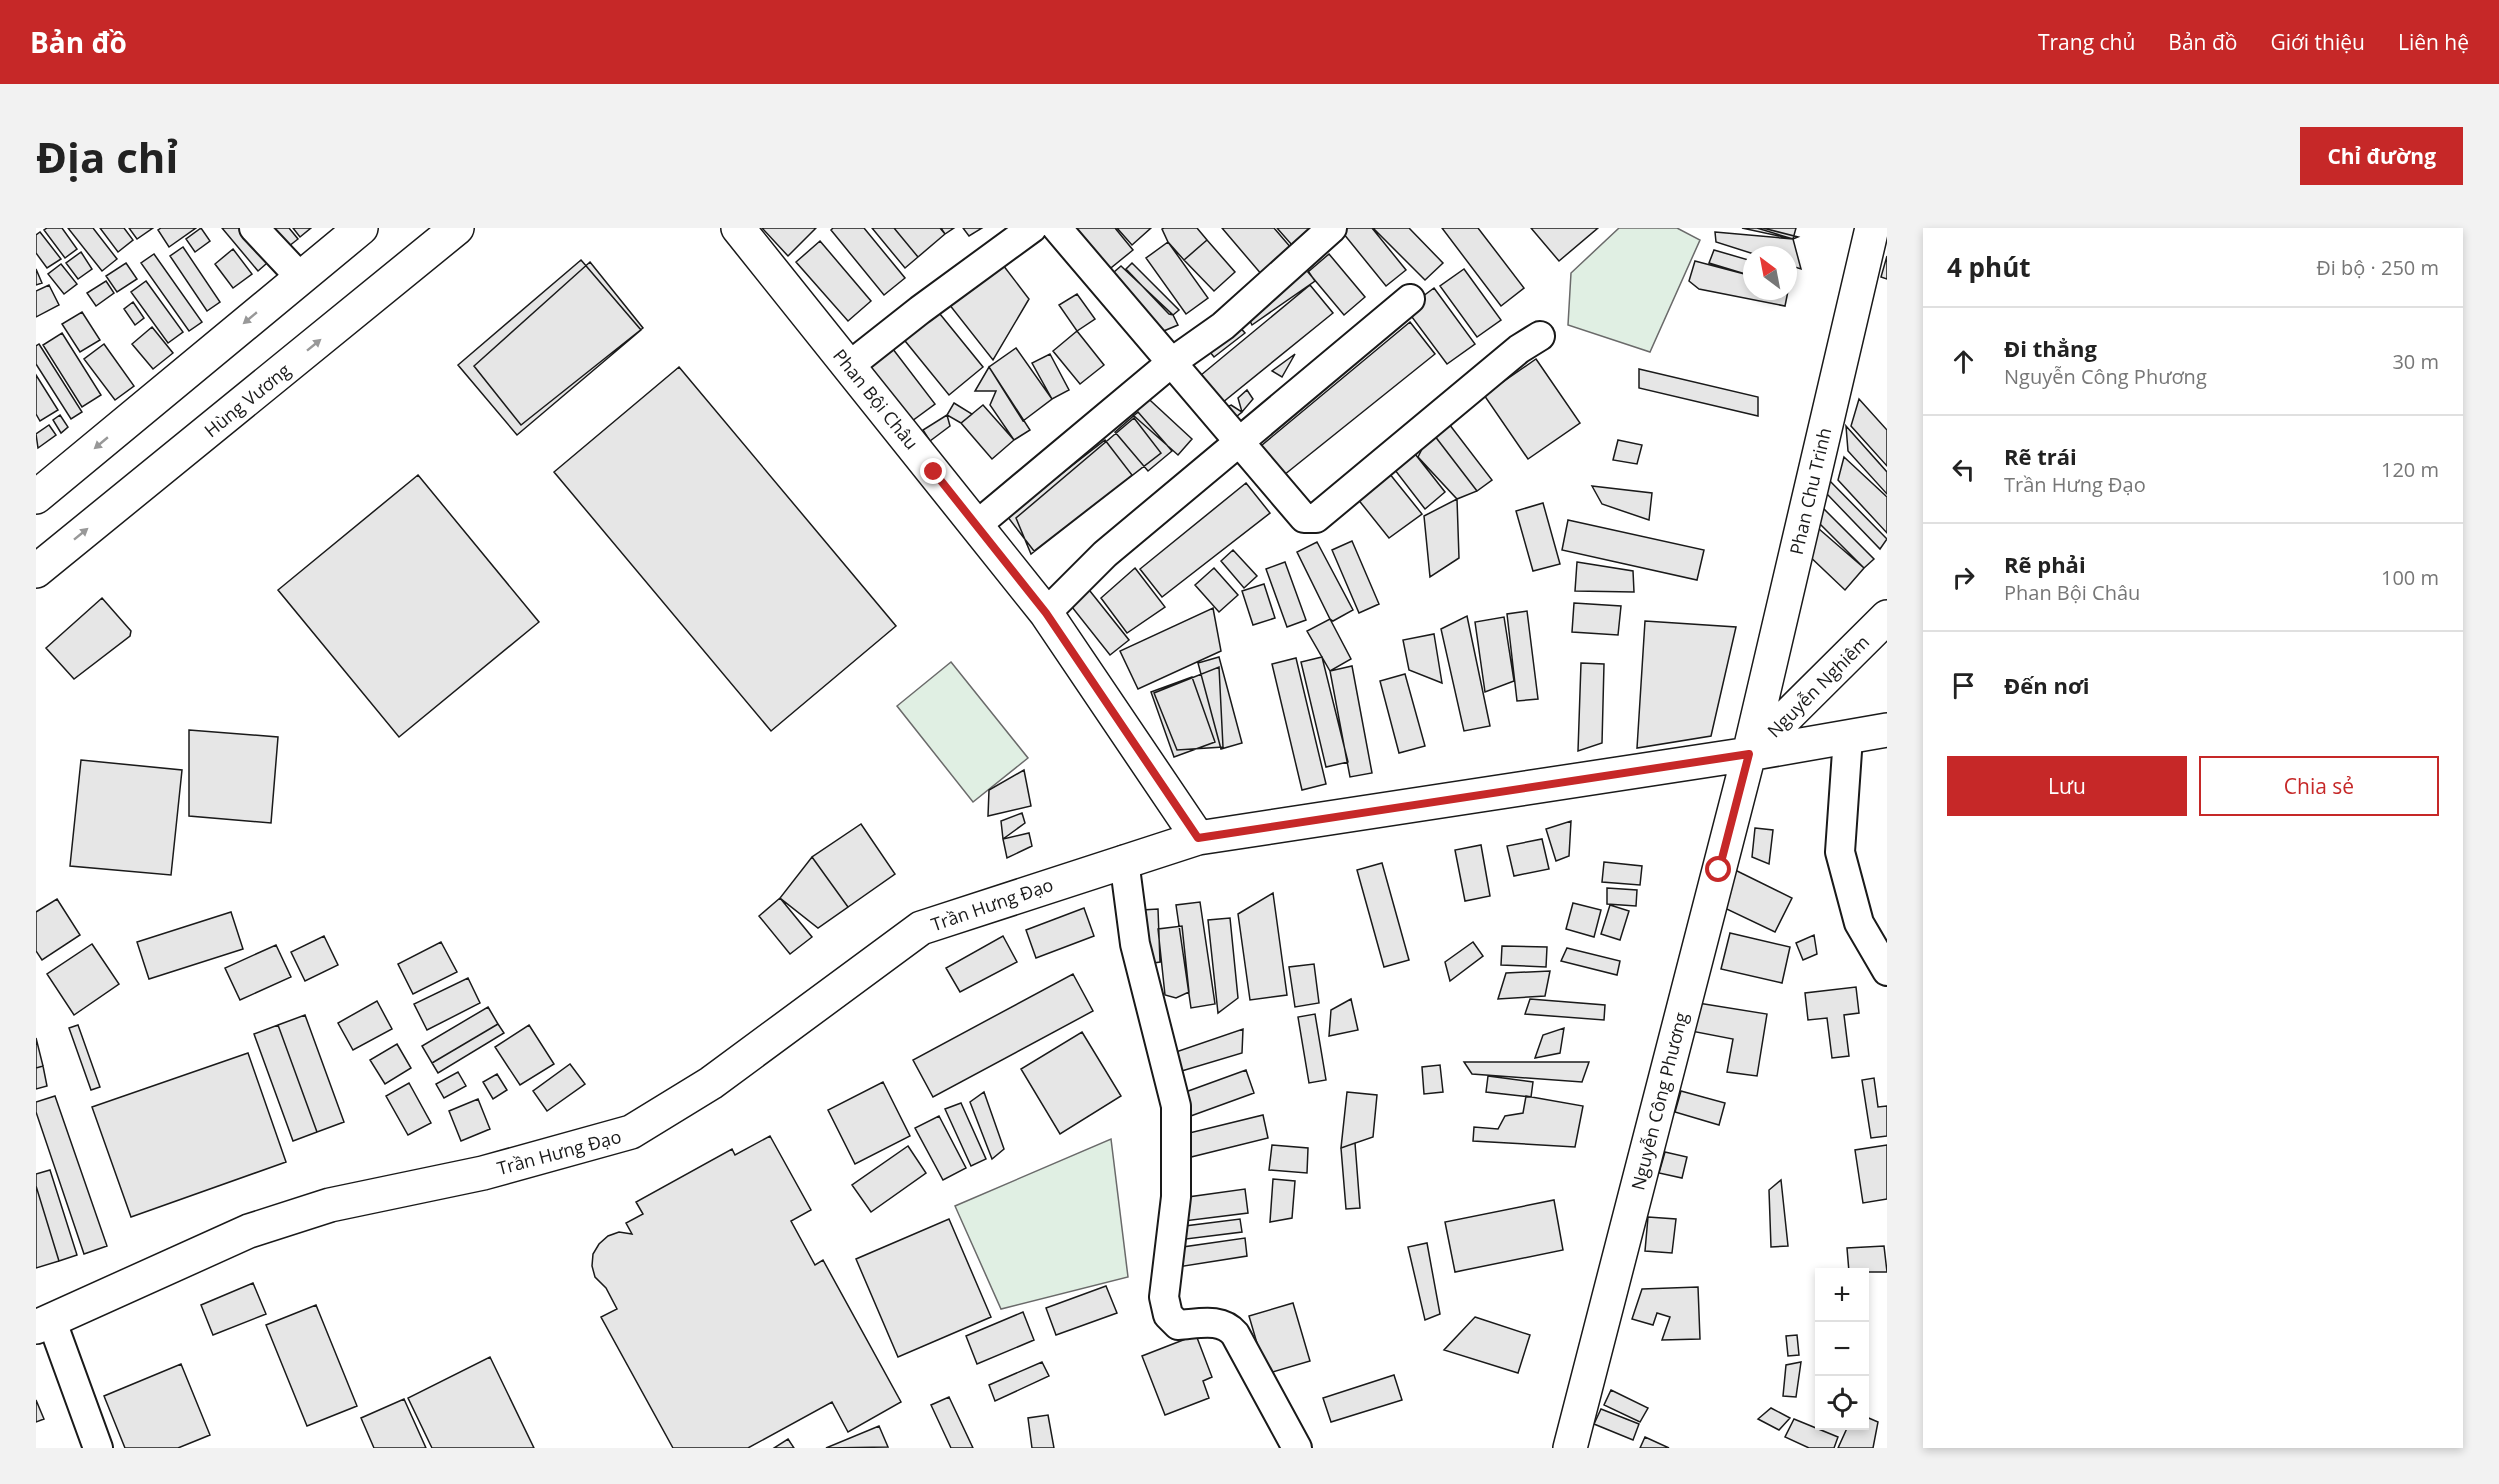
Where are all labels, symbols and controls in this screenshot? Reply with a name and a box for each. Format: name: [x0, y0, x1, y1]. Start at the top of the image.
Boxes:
text: Bản đồ: [30, 23, 127, 61]
text: Trang chủ: [2038, 28, 2135, 56]
text: Bản đồ: [2168, 28, 2237, 56]
text: Giới thiệu: [2270, 28, 2365, 56]
text: Liên hệ: [2398, 28, 2469, 56]
button: Chỉ đường: [2300, 127, 2463, 185]
text: Địa chỉ: [36, 128, 178, 185]
north arrow: [1743, 246, 1797, 300]
text: 4 phút: [1947, 249, 2031, 285]
text: Đi bộ · 250 m: [2316, 254, 2439, 281]
one-way arrow: [243, 311, 258, 324]
text: Đi thẳng: [2004, 333, 2097, 363]
one-way arrow: [306, 338, 322, 351]
street label: Phan Bội Châu: [828, 344, 924, 454]
icon: ahead: [1947, 345, 1980, 378]
text: 30 m: [2392, 348, 2439, 375]
street label: Hùng Vương: [199, 358, 295, 442]
text: Nguyễn Công Phương: [2004, 363, 2207, 390]
street label: Phan Chu Trinh: [1784, 425, 1836, 557]
one-way arrow: [93, 436, 108, 449]
text: Rẽ trái: [2004, 441, 2077, 471]
icon: left: [1947, 453, 1980, 486]
text: 120 m: [2381, 456, 2439, 483]
route end: [920, 458, 946, 484]
text: Trần Hưng Đạo: [2004, 471, 2146, 498]
one-way arrow: [73, 528, 89, 541]
text: Rẽ phải: [2004, 549, 2086, 579]
icon: right: [1947, 561, 1980, 594]
text: 100 m: [2381, 564, 2439, 591]
text: Phan Bội Châu: [2004, 579, 2140, 606]
street label: Nguyễn Nghiêm: [1762, 630, 1874, 742]
icon: arrive: [1947, 669, 1980, 702]
text: Đến nơi: [2004, 670, 2090, 700]
button: Lưu: [1947, 756, 2187, 816]
button: Chia sẻ: [2199, 756, 2439, 816]
route start: [1705, 856, 1731, 882]
street label: Trần Hưng Đạo: [928, 872, 1056, 936]
street label: Nguyễn Công Phương: [1625, 1009, 1693, 1192]
street label: Trần Hưng Đạo: [494, 1124, 624, 1180]
map controls: [1815, 1268, 1869, 1430]
button: +: [1815, 1268, 1869, 1322]
button: −: [1815, 1322, 1869, 1376]
button: locate: [1815, 1376, 1869, 1430]

